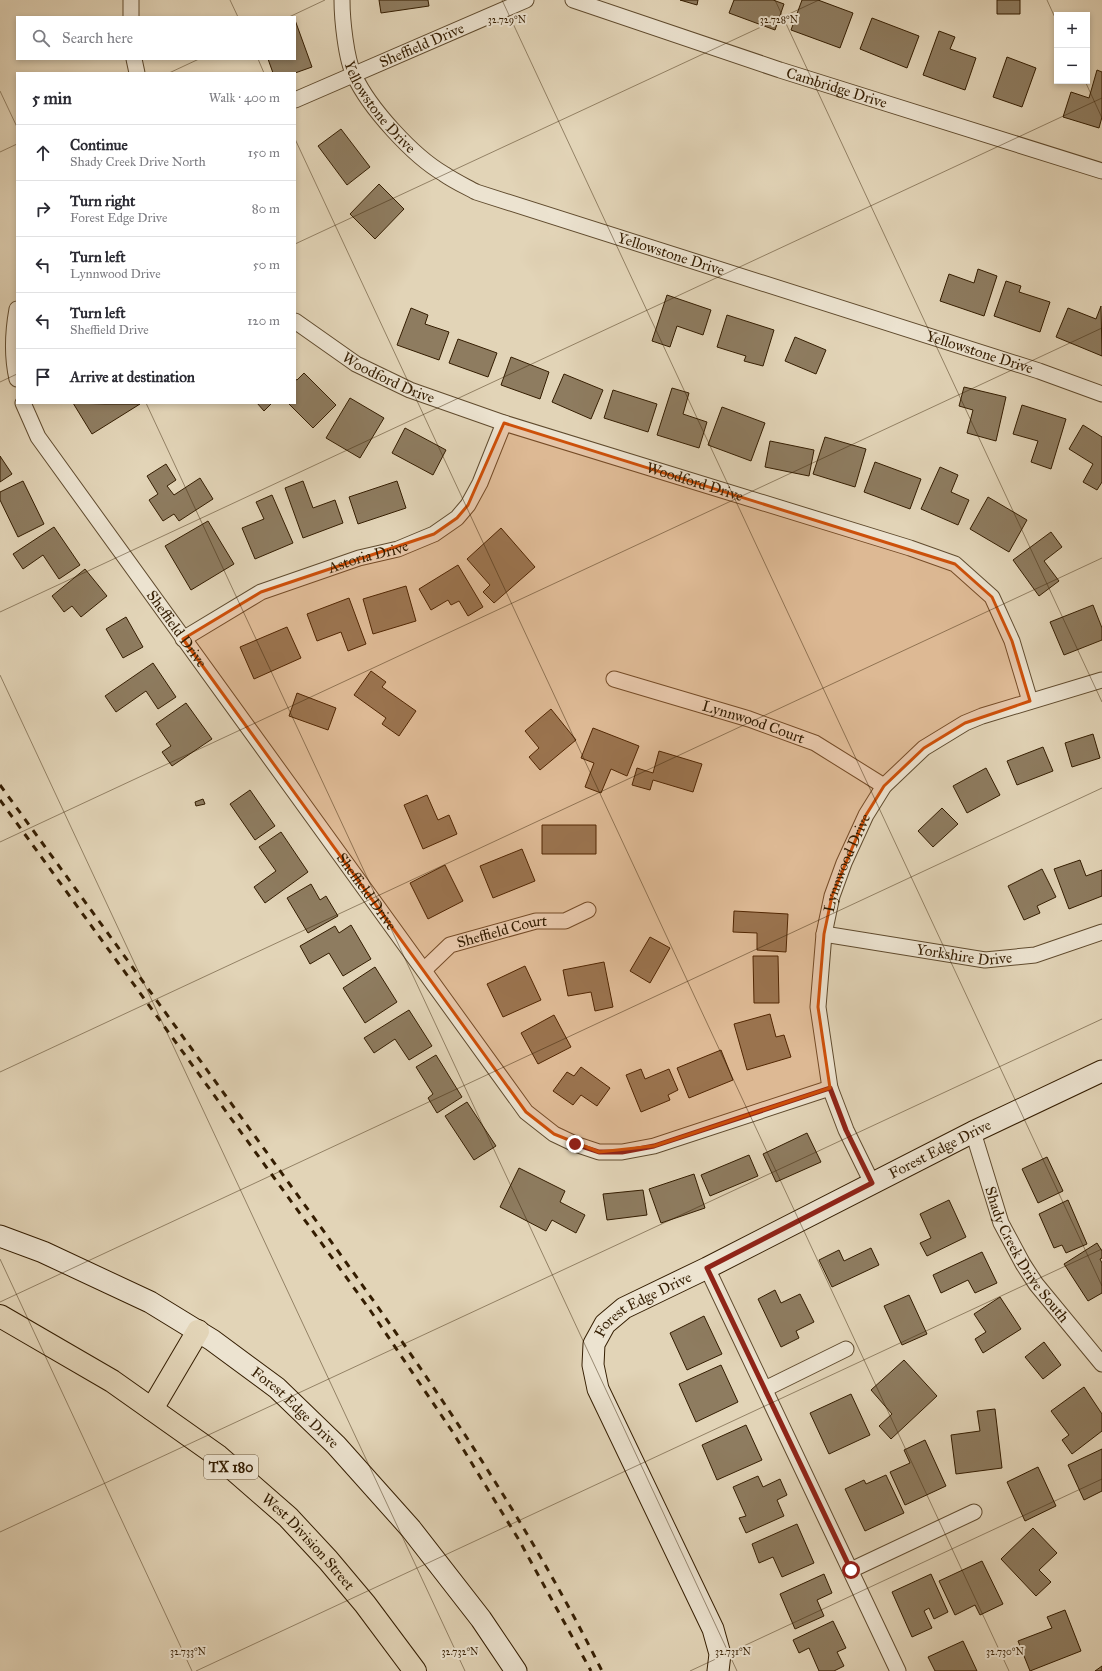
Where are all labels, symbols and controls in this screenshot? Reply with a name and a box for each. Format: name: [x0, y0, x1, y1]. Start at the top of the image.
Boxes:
map controls: [1054, 12, 1090, 84]
button: +: [1054, 12, 1090, 48]
text: 32.729°N: [488, 14, 527, 26]
text: 32.728°N: [760, 14, 799, 26]
search box: [16, 16, 296, 60]
street label: Sheffield Drive: [376, 19, 467, 71]
icon: search: [30, 27, 52, 49]
text: Search here: [62, 29, 133, 47]
button: −: [1054, 48, 1090, 84]
street label: Yellowstone Drive: [340, 59, 419, 157]
street label: Cambridge Drive: [784, 64, 889, 112]
text: 5 min: [32, 88, 72, 109]
text: Walk · 400 m: [209, 90, 280, 106]
text: Continue: [70, 136, 128, 154]
icon: ahead: [32, 142, 54, 164]
text: 150 m: [248, 145, 280, 161]
text: Shady Creek Drive North: [70, 154, 206, 170]
text: Turn right: [70, 192, 135, 210]
icon: right: [32, 198, 54, 220]
text: 80 m: [252, 201, 280, 217]
text: Forest Edge Drive: [70, 210, 167, 226]
street label: Yellowstone Drive: [615, 229, 727, 279]
text: Turn left: [70, 248, 126, 266]
icon: left: [32, 254, 54, 276]
text: 50 m: [253, 257, 280, 273]
text: Lynnwood Drive: [70, 266, 161, 282]
text: Turn left: [70, 304, 126, 322]
icon: left: [32, 310, 54, 332]
text: 120 m: [247, 313, 280, 329]
text: Sheffield Drive: [70, 322, 149, 338]
street label: Yellowstone Drive: [924, 327, 1035, 378]
street label: Woodford Drive: [339, 348, 437, 407]
icon: arrive: [32, 366, 54, 388]
text: Arrive at destination: [70, 368, 195, 386]
street label: Woodford Drive: [644, 458, 745, 505]
street label: Astoria Drive: [325, 537, 411, 577]
street label: Sheffield Drive: [143, 587, 211, 671]
street label: Lynnwood Court: [700, 697, 808, 748]
street label: Lynnwood Drive: [820, 811, 874, 914]
street label: Sheffield Drive: [333, 849, 400, 934]
street label: Sheffield Court: [455, 912, 548, 952]
street label: Yorkshire Drive: [915, 940, 1013, 970]
street label: Forest Edge Drive: [886, 1116, 994, 1183]
route end: [566, 1135, 584, 1153]
street label: Shady Creek Drive South: [981, 1184, 1073, 1327]
street label: Forest Edge Drive: [590, 1268, 694, 1340]
street label: Forest Edge Drive: [248, 1363, 343, 1452]
road number: TX 180: [204, 1455, 258, 1479]
street label: West Division Street: [258, 1489, 359, 1594]
route start: [842, 1561, 860, 1579]
text: 32.733°N: [170, 1646, 207, 1658]
text: 32.732°N: [442, 1646, 479, 1658]
text: 32.731°N: [715, 1646, 752, 1658]
text: 32.730°N: [986, 1646, 1024, 1658]

